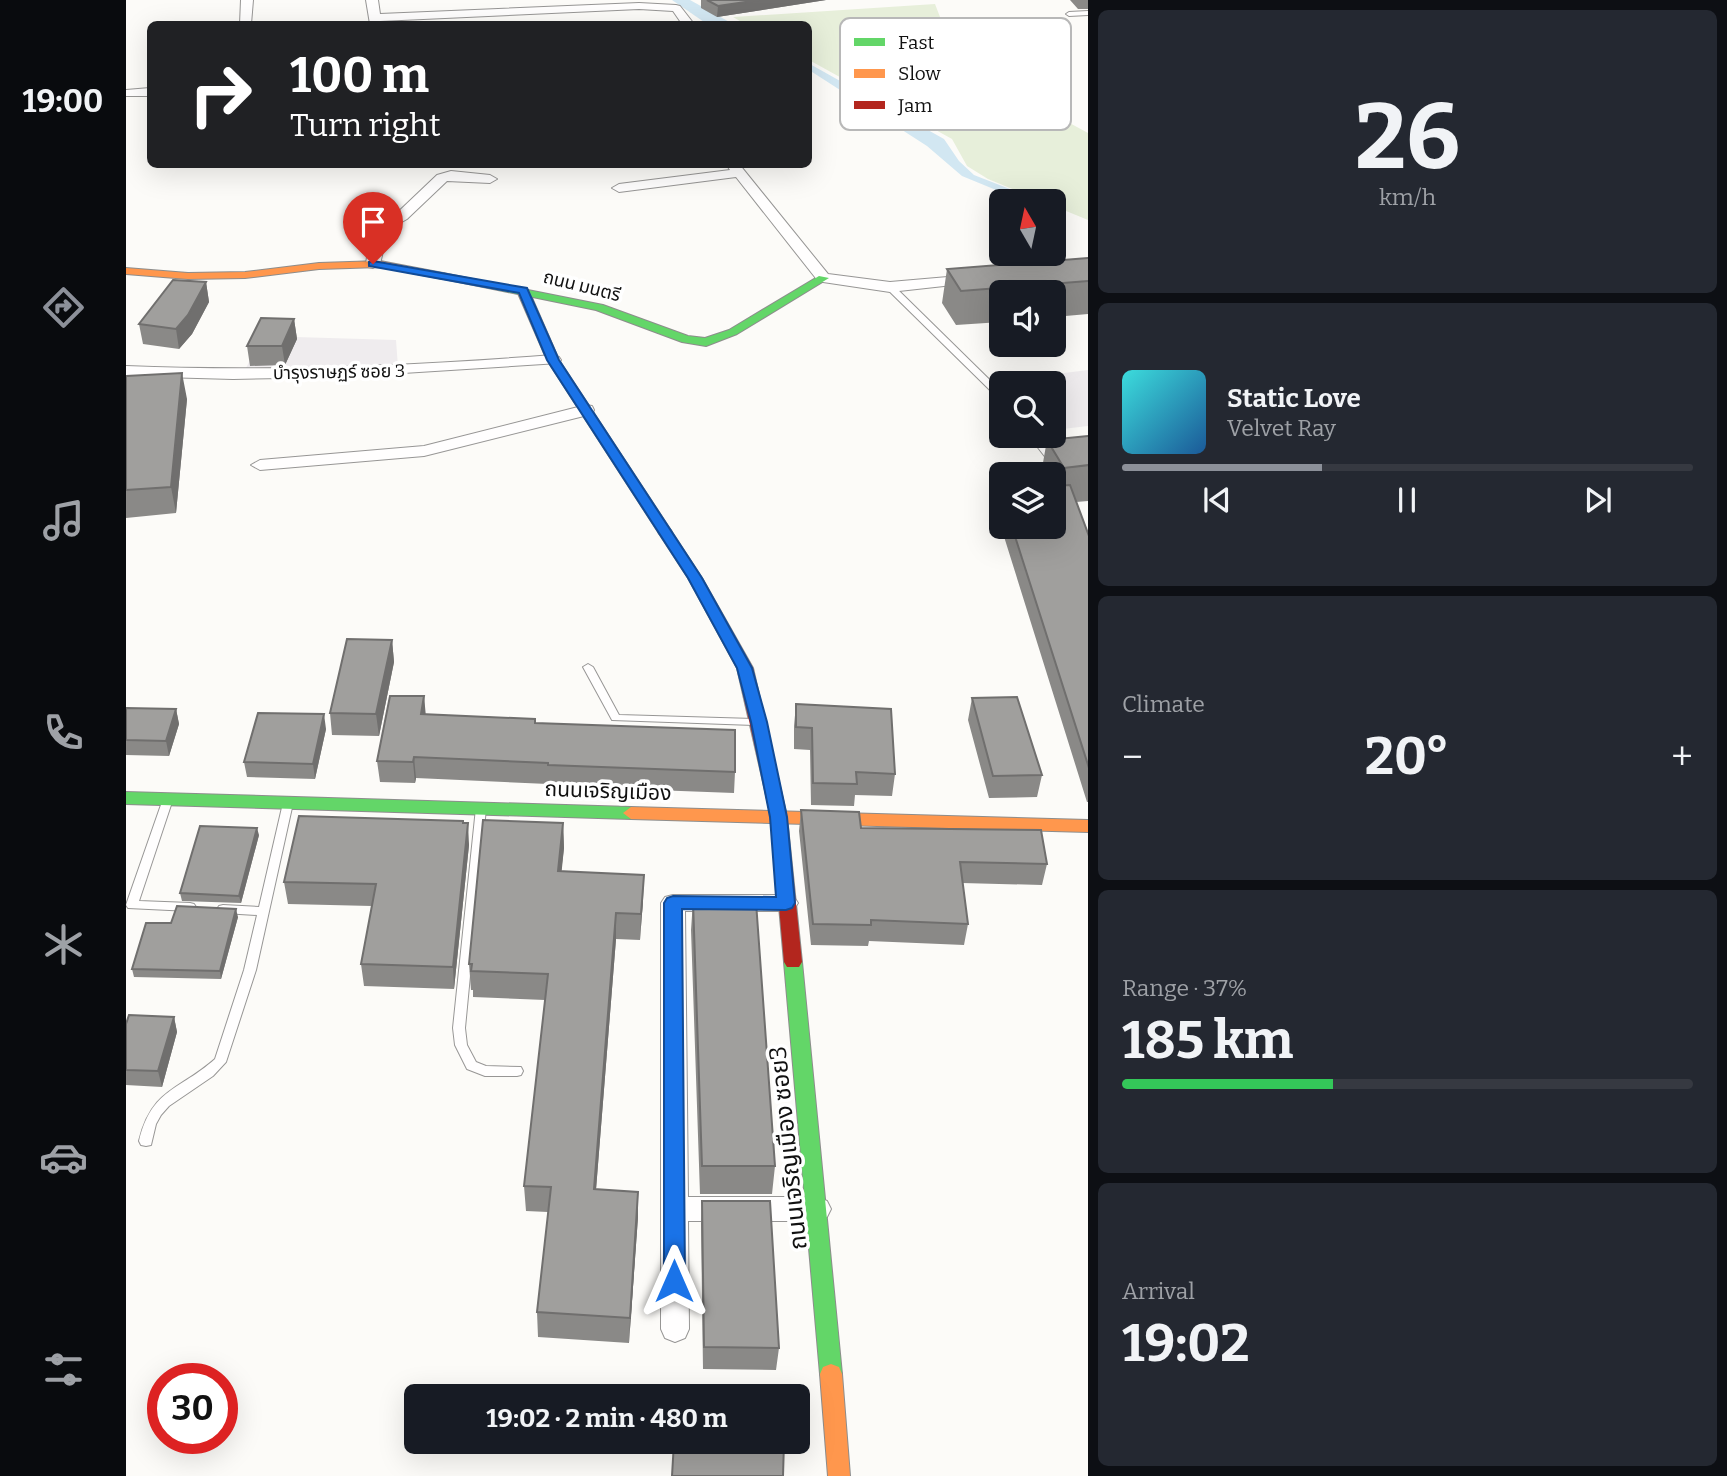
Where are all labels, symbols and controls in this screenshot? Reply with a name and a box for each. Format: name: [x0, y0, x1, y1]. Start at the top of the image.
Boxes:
legend: [840, 18, 1071, 130]
text: Fast: [898, 31, 935, 54]
text: 100 m: [290, 46, 429, 105]
icon: right: [175, 49, 266, 140]
text: Slow: [898, 62, 941, 85]
text: 19:00: [23, 82, 103, 120]
text: 26: [1355, 83, 1460, 192]
text: Jam: [897, 94, 932, 117]
text: Turn right: [290, 106, 441, 144]
text: km/h: [1379, 183, 1436, 211]
north arrow: [989, 189, 1066, 266]
map controls: [989, 189, 1066, 539]
pin: [343, 192, 403, 264]
icon: arrive: [354, 203, 392, 241]
street label: ถนน มนตรี: [541, 266, 623, 306]
button: sound: [989, 280, 1066, 357]
icon: directions: [39, 283, 88, 332]
street label: บำรุงราษฏร์ ซอย 3: [273, 360, 405, 384]
button: search: [989, 371, 1066, 448]
text: Static Love: [1227, 383, 1361, 414]
text: Velvet Ray: [1227, 414, 1336, 442]
button: layers: [989, 462, 1066, 539]
icon: previous: [1198, 481, 1236, 519]
icon: pause: [1388, 481, 1426, 519]
icon: next: [1579, 481, 1617, 519]
icon: music: [39, 496, 88, 545]
text: Climate: [1122, 690, 1205, 718]
icon: phone: [39, 708, 88, 757]
text: 20°: [1365, 725, 1449, 788]
text: −: [1122, 734, 1143, 780]
text: +: [1671, 734, 1693, 780]
street label: ถนนเจริญเมือง: [544, 776, 672, 806]
icon: climate: [39, 920, 88, 969]
text: Range · 37%: [1122, 974, 1247, 1002]
text: 185 km: [1122, 1009, 1293, 1072]
street label: ถนนเจริญเมือง ซอย3: [763, 1045, 813, 1251]
icon: car: [39, 1133, 88, 1182]
position arrow: [637, 1244, 711, 1318]
text: Arrival: [1122, 1277, 1195, 1305]
text: 19:02: [1122, 1312, 1250, 1375]
icon: filters: [39, 1345, 88, 1394]
speed limit sign: 30: [147, 1363, 238, 1454]
text: 19:02 · 2 min · 480 m: [486, 1403, 728, 1434]

